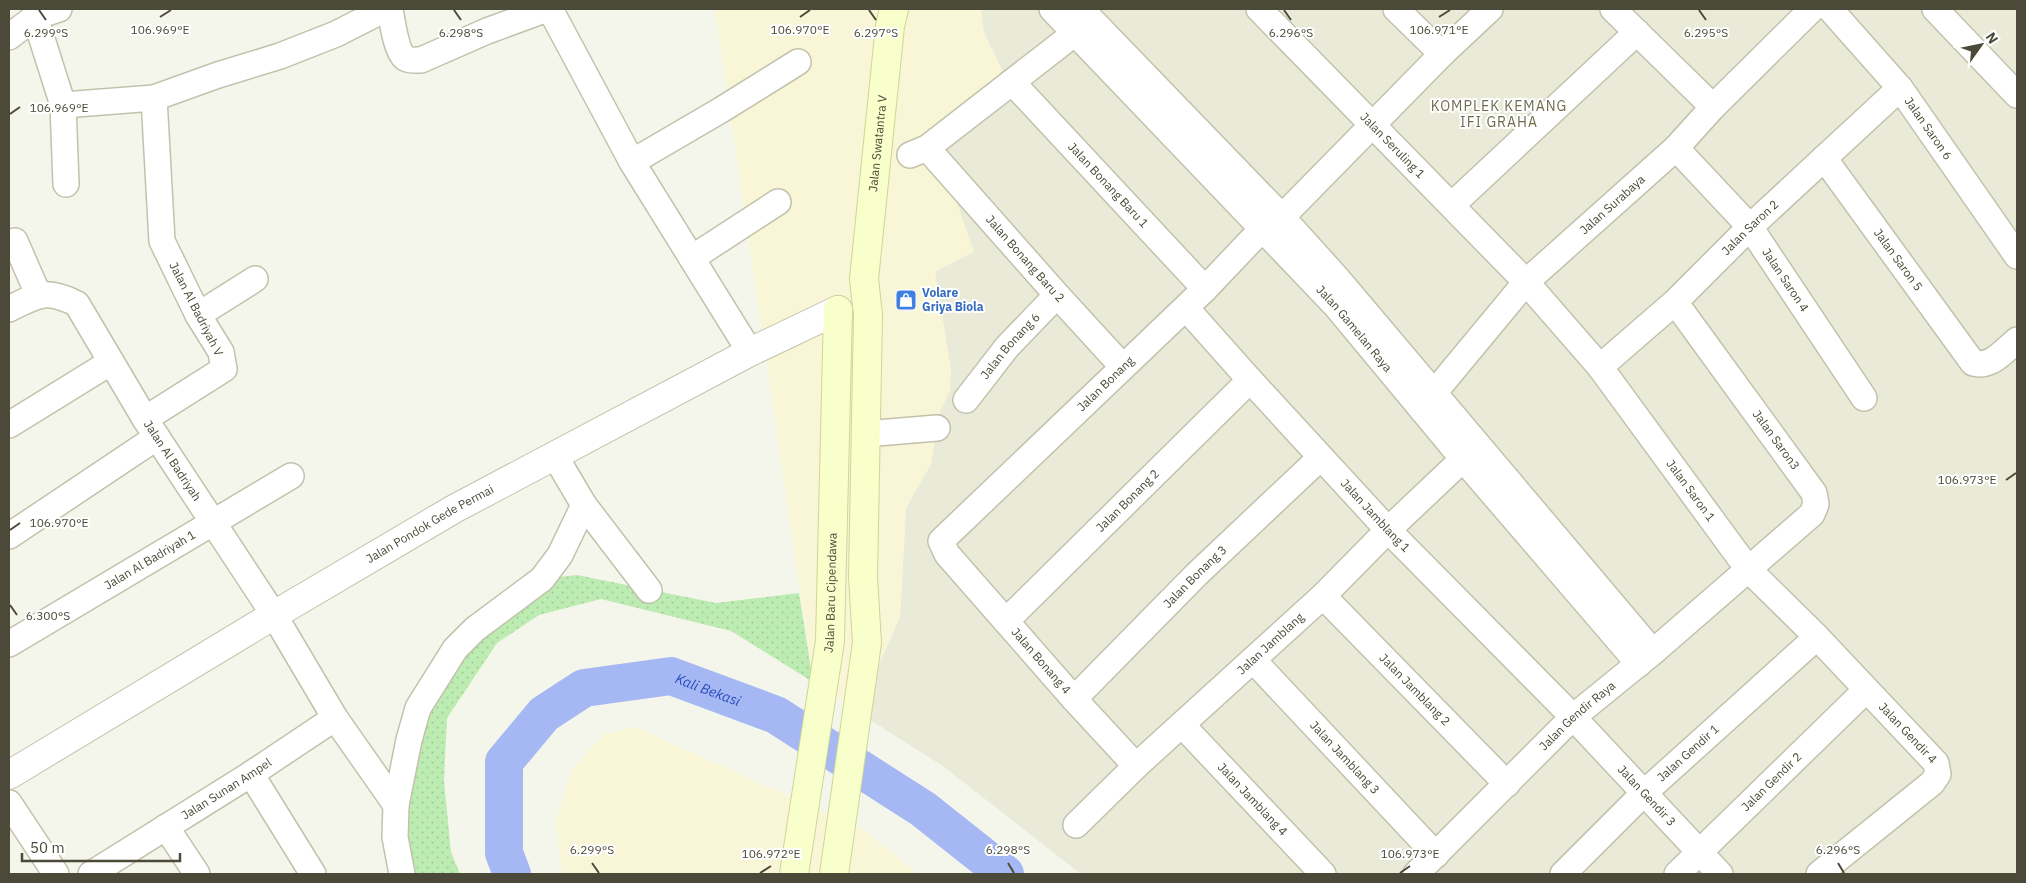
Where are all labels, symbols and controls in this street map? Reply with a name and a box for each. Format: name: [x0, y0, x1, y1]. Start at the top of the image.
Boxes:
north arrow: [1956, 20, 2006, 70]
text: 106.969°E: [130, 22, 190, 37]
text: 106.970°E: [770, 22, 830, 37]
text: 106.971°E: [1409, 22, 1469, 37]
text: 6.299°S: [24, 25, 68, 40]
text: 6.298°S: [439, 25, 483, 40]
text: 6.297°S: [854, 25, 898, 40]
text: 6.296°S: [1269, 25, 1313, 40]
text: 6.295°S: [1684, 25, 1728, 40]
text: N: [1982, 29, 2002, 47]
street label: Jalan Swatantra V: [865, 94, 890, 192]
street label: Jalan Saron 6: [1902, 94, 1956, 163]
district label: KOMPLEK KEMANG IFI GRAHA: [1431, 97, 1567, 131]
text: 106.969°E: [29, 100, 89, 115]
street label: Jalan Seruling 1: [1357, 109, 1428, 181]
street label: Jalan Bonang Baru 1: [1065, 139, 1152, 231]
street label: Jalan Surabaya: [1577, 171, 1648, 237]
street label: Jalan Saron 2: [1718, 196, 1781, 258]
street label: Jalan Bonang Baru 2: [983, 212, 1068, 305]
street label: Jalan Saron 5: [1871, 226, 1926, 294]
street label: Jalan Saron 4: [1759, 245, 1812, 314]
street label: Jalan Al Badriyah V: [166, 259, 227, 359]
street label: Jalan Gamelan Raya: [1313, 282, 1396, 375]
place label: Volare Griya Biola: [922, 285, 984, 314]
shop icon: Volare Griya Biola: [894, 288, 918, 312]
street label: Jalan Bonang 6: [977, 309, 1043, 382]
street label: Jalan Bonang: [1074, 352, 1137, 414]
street label: Jalan Saron3: [1750, 407, 1803, 473]
street label: Jalan Al Badriyah: [141, 417, 205, 504]
street label: Jalan Saron 1: [1663, 456, 1719, 524]
street label: Jalan Bonang 2: [1093, 466, 1162, 535]
text: 106.973°E: [1937, 472, 1997, 487]
street label: Jalan Jamblang 1: [1338, 476, 1414, 555]
street label: Jalan Pondok Gede Permai: [363, 481, 496, 566]
text: 106.970°E: [29, 515, 89, 530]
street label: Jalan Al Badriyah 1: [101, 527, 198, 593]
street label: Jalan Baru Cipendawa: [820, 532, 840, 654]
street label: Jalan Bonang 3: [1160, 542, 1230, 611]
text: 6.300°S: [26, 608, 70, 623]
street label: Jalan Jamblang: [1234, 609, 1307, 677]
street label: Jalan Bonang 4: [1009, 624, 1074, 697]
street label: Jalan Jamblang 2: [1376, 650, 1454, 728]
water label: Kali Bekasi: [673, 669, 743, 710]
street label: Jalan Gendir Raya: [1536, 677, 1619, 753]
street label: Jalan Gendir 4: [1876, 699, 1940, 766]
street label: Jalan Jamblang 3: [1307, 718, 1383, 797]
street label: Jalan Gendir 1: [1654, 721, 1722, 785]
street label: Jalan Gendir 2: [1738, 749, 1804, 814]
street label: Jalan Sunan Ampel: [178, 755, 274, 823]
street label: Jalan Jamblang 4: [1215, 759, 1291, 839]
street label: Jalan Gendir 3: [1615, 762, 1679, 829]
scale bar: [22, 830, 180, 862]
text: 50 m: [30, 838, 65, 857]
text: 6.299°S: [570, 842, 614, 857]
text: 6.298°S: [986, 842, 1030, 857]
text: 6.296°S: [1816, 842, 1860, 857]
text: 106.972°E: [741, 846, 801, 861]
text: 106.973°E: [1380, 846, 1440, 861]

